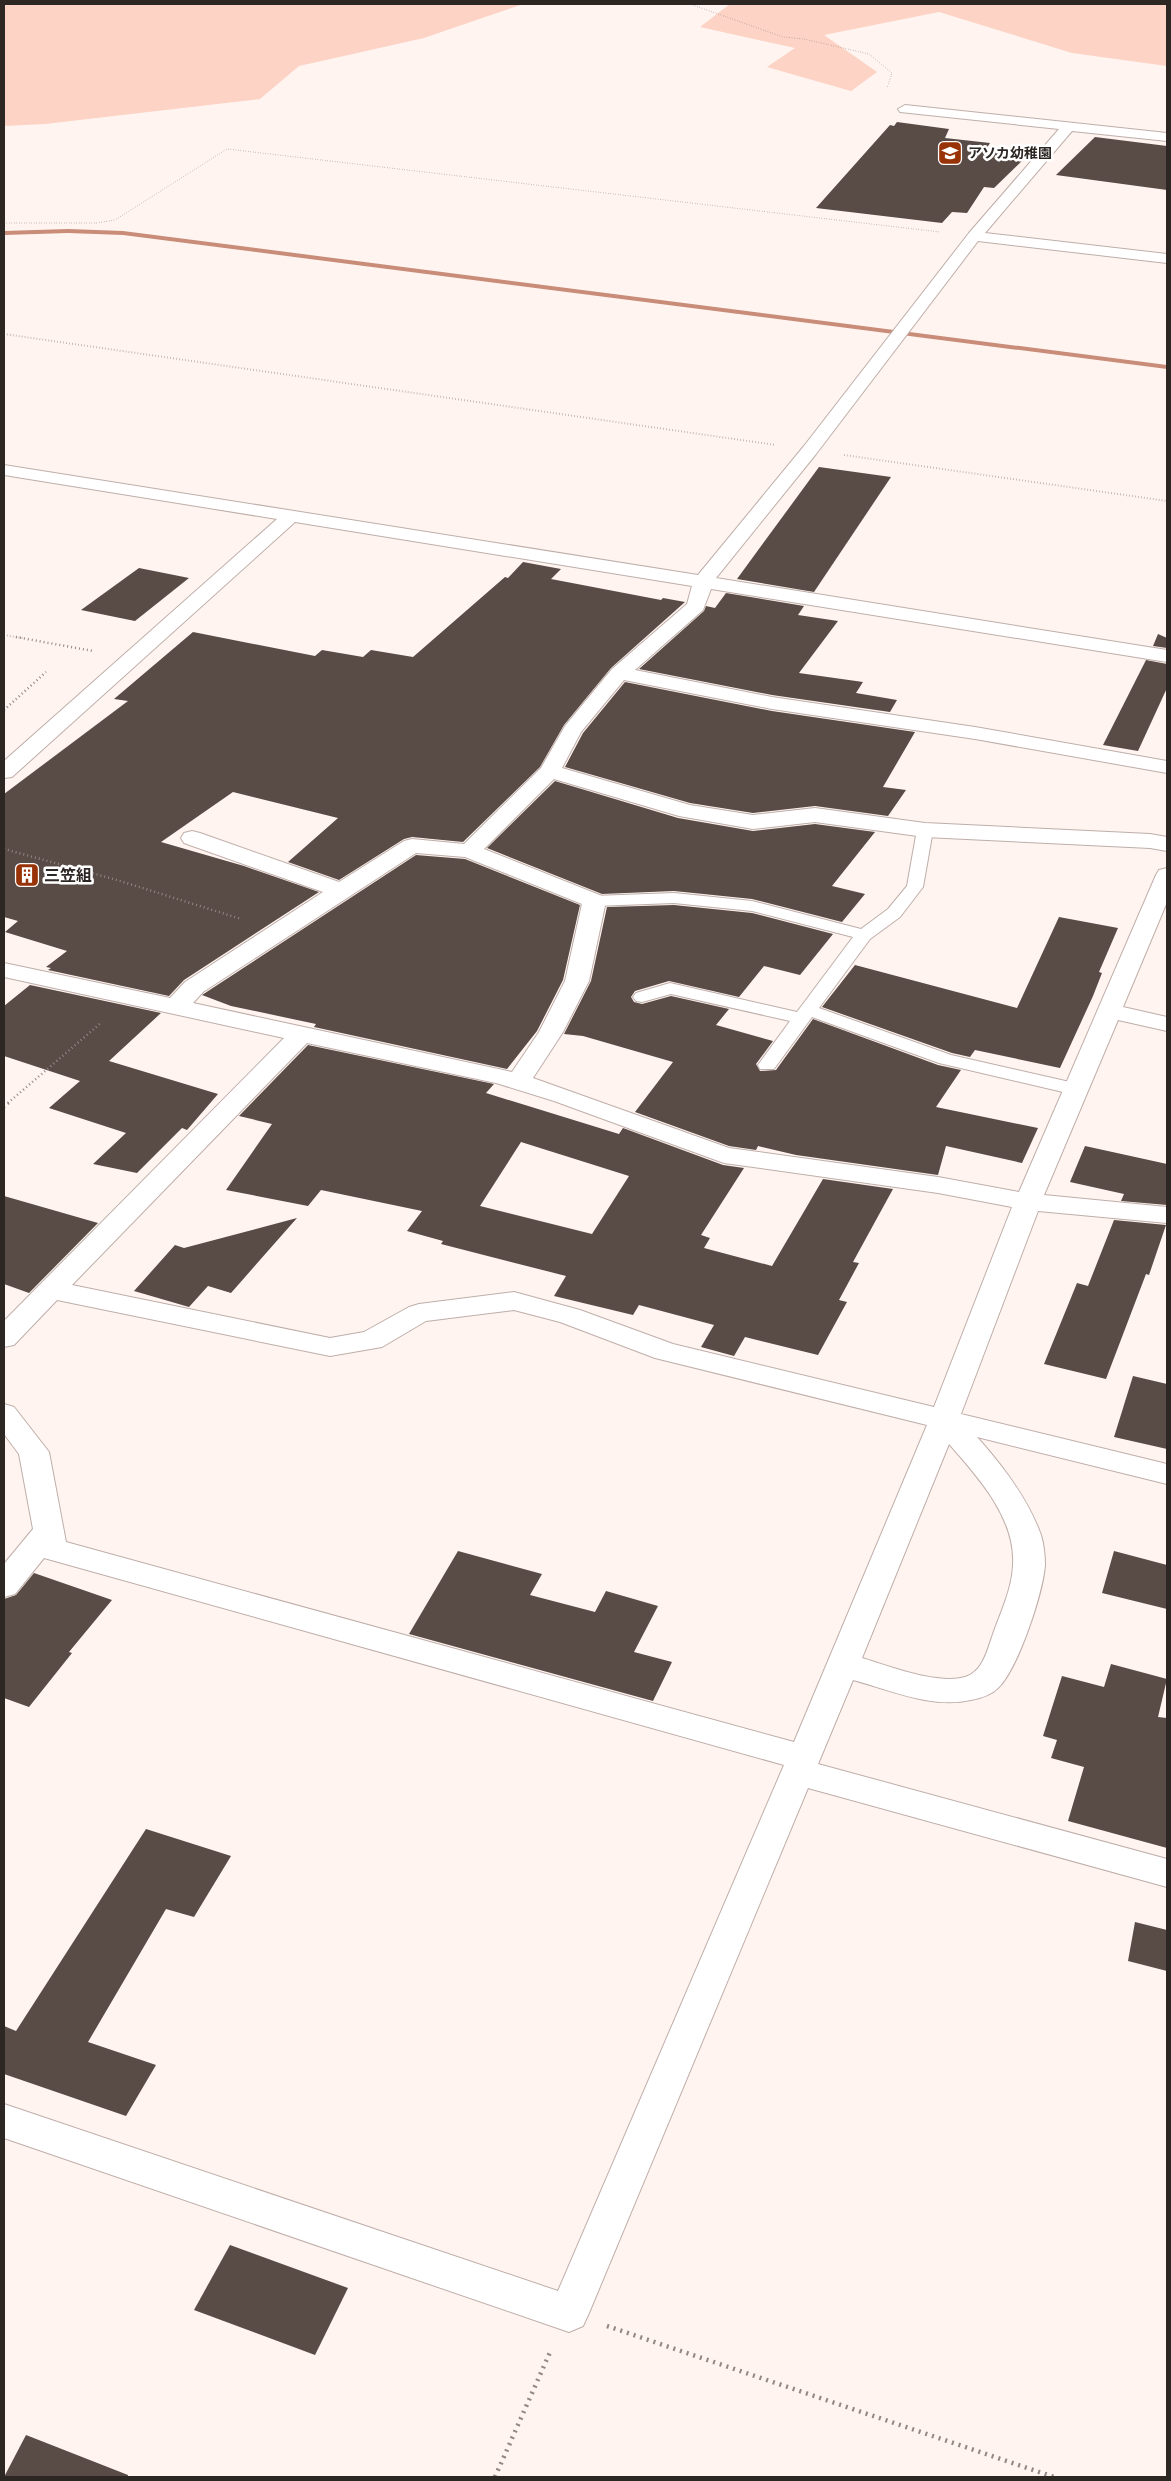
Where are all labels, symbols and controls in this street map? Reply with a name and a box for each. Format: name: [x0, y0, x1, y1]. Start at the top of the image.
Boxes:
school or university icon: アソカ幼稚園: [937, 140, 963, 166]
place label: アソカ幼稚園: [968, 144, 1052, 162]
building icon: 三笠組: [14, 862, 40, 888]
place label: 三笠組: [44, 865, 92, 885]

